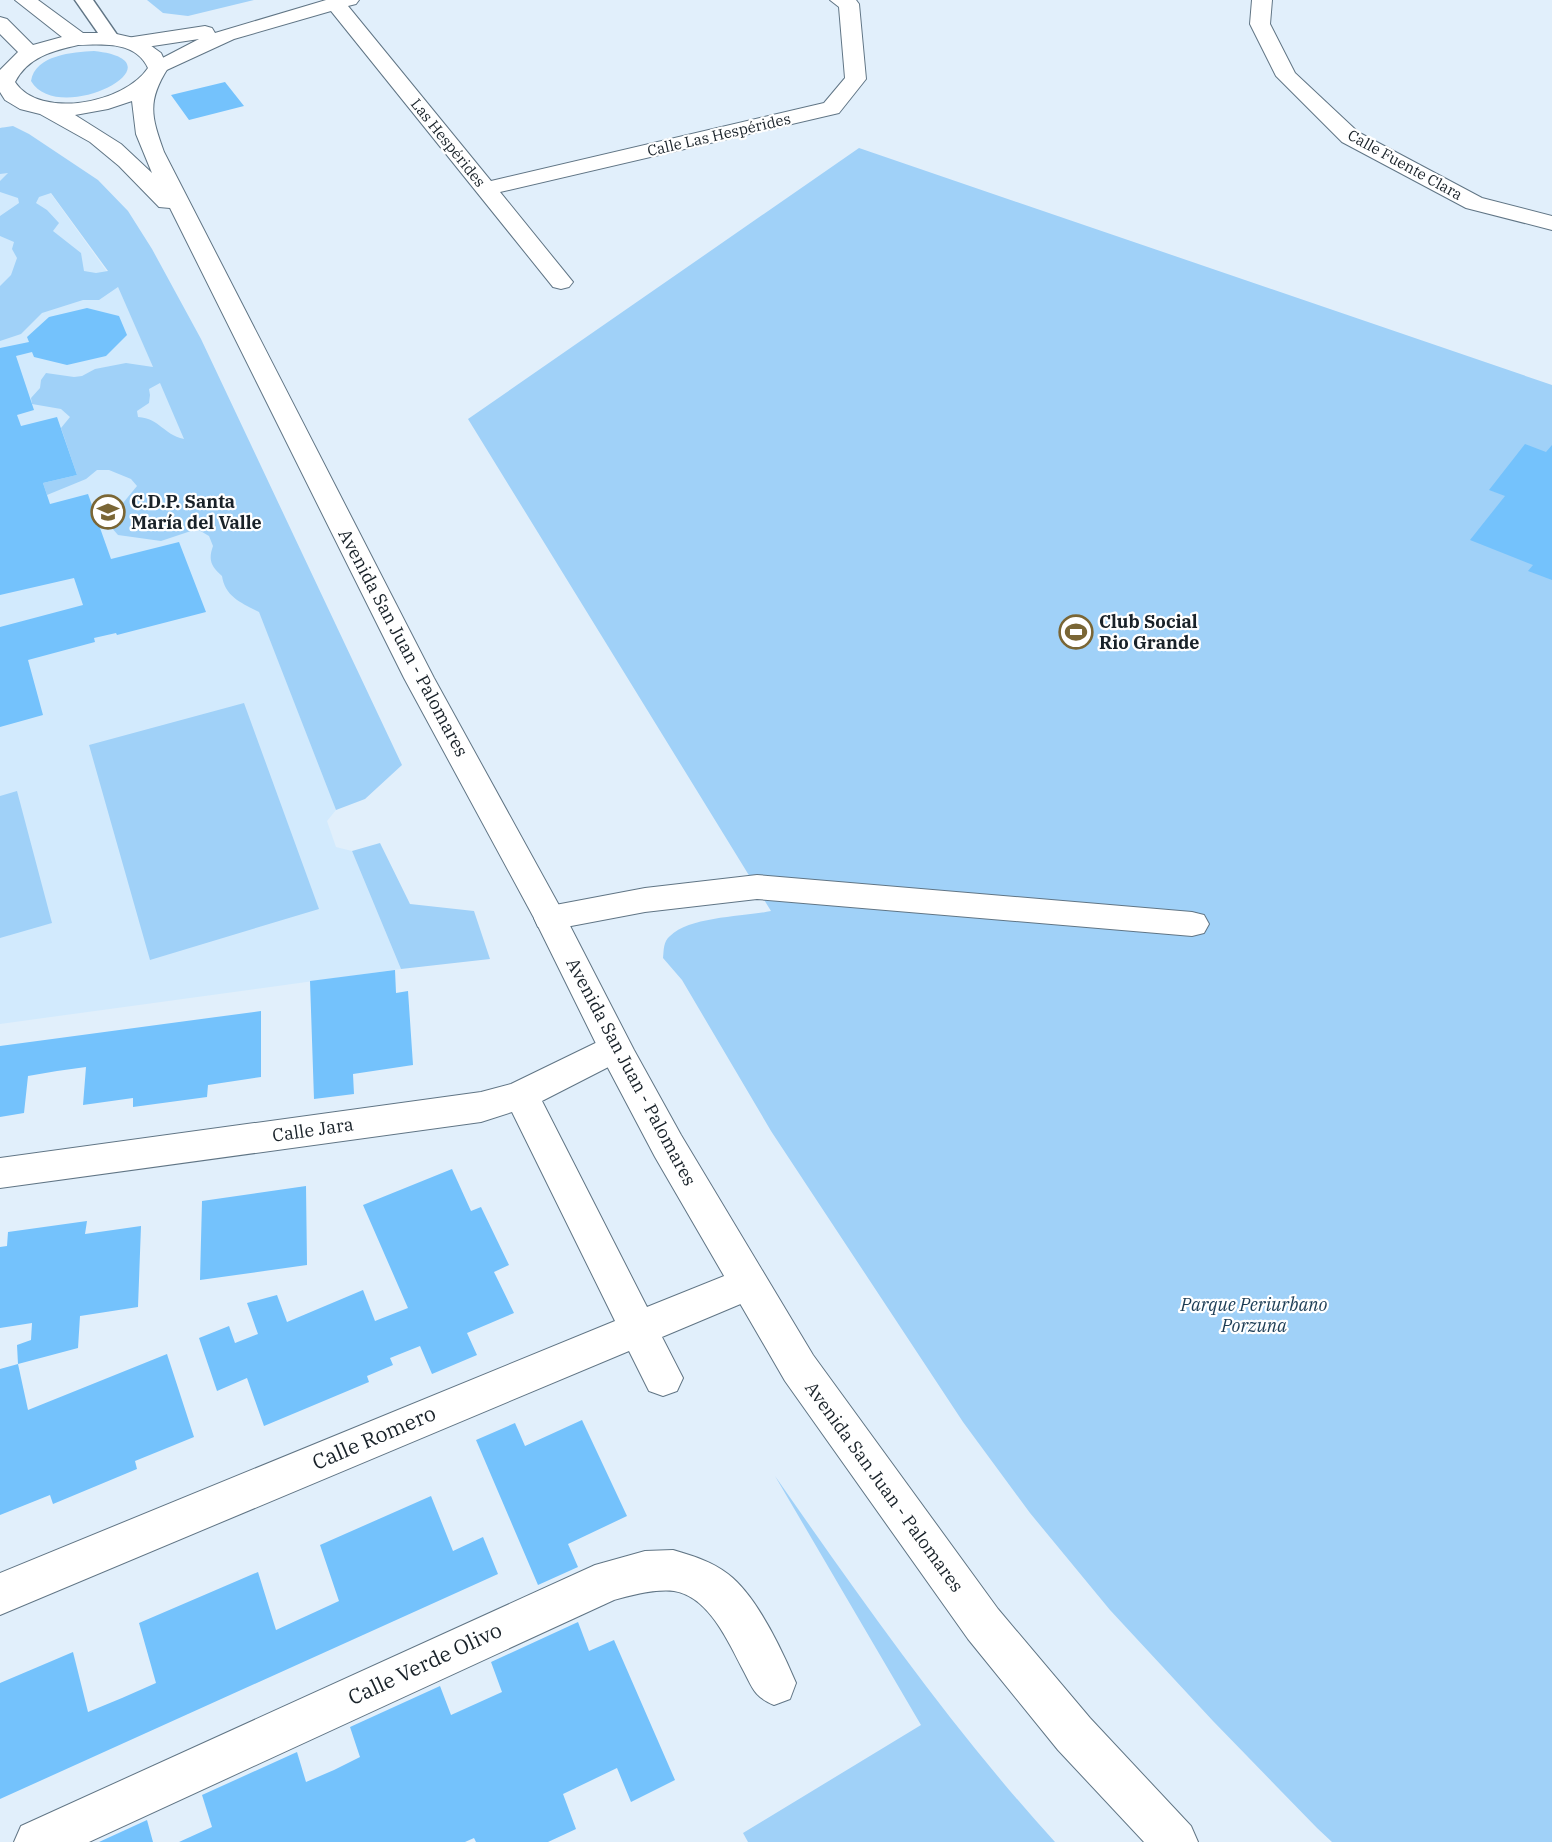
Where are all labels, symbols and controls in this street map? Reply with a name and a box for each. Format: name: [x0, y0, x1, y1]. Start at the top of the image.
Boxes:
street label: Las Hespérides: [407, 95, 490, 191]
street label: Calle Las Hespérides: [645, 109, 792, 160]
street label: Calle Fuente Clara: [1345, 125, 1466, 204]
place label: C.D.P. Santa María del Valle: [131, 490, 262, 534]
school or university icon: C.D.P. Santa María del Valle: [90, 494, 126, 530]
street label: Avenida San Juan - Palomares: [333, 525, 473, 761]
place label: Club Social Rio Grande: [1099, 610, 1200, 654]
sports icon: Club Social Rio Grande: [1058, 614, 1094, 650]
street label: Avenida San Juan - Palomares: [561, 954, 701, 1190]
street label: Calle Jara: [271, 1112, 355, 1147]
park label: Parque Periurbano Porzuna: [1180, 1293, 1327, 1337]
street label: Avenida San Juan - Palomares: [800, 1377, 969, 1597]
street label: Calle Romero: [308, 1398, 440, 1476]
street label: Calle Verde Olivo: [343, 1615, 506, 1711]

